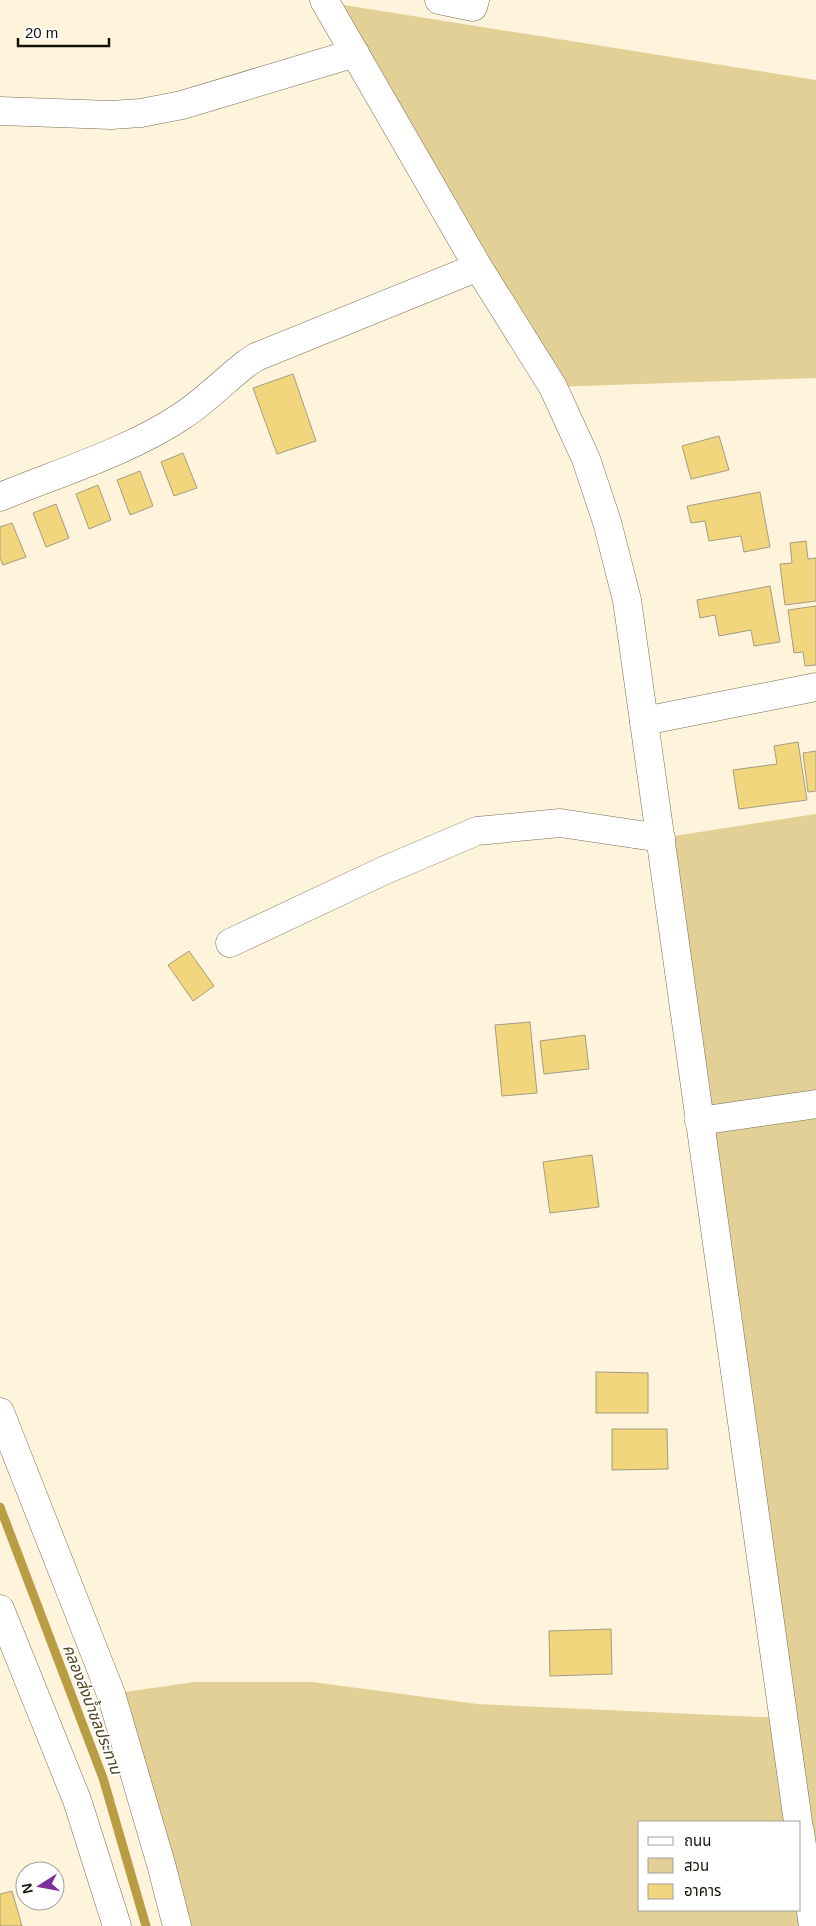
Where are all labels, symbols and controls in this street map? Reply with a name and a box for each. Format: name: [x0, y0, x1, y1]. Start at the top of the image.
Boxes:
scale bar: [18, 15, 109, 47]
text: 20 m: [25, 24, 58, 41]
water label: คลองส่งน้ำชลประทาน: [60, 1641, 128, 1778]
legend: [638, 1821, 801, 1911]
text: ถนน: [684, 1832, 711, 1849]
text: สวน: [684, 1857, 709, 1874]
north arrow: [15, 1861, 65, 1911]
text: N: [18, 1882, 36, 1895]
text: อาคาร: [684, 1882, 721, 1899]

